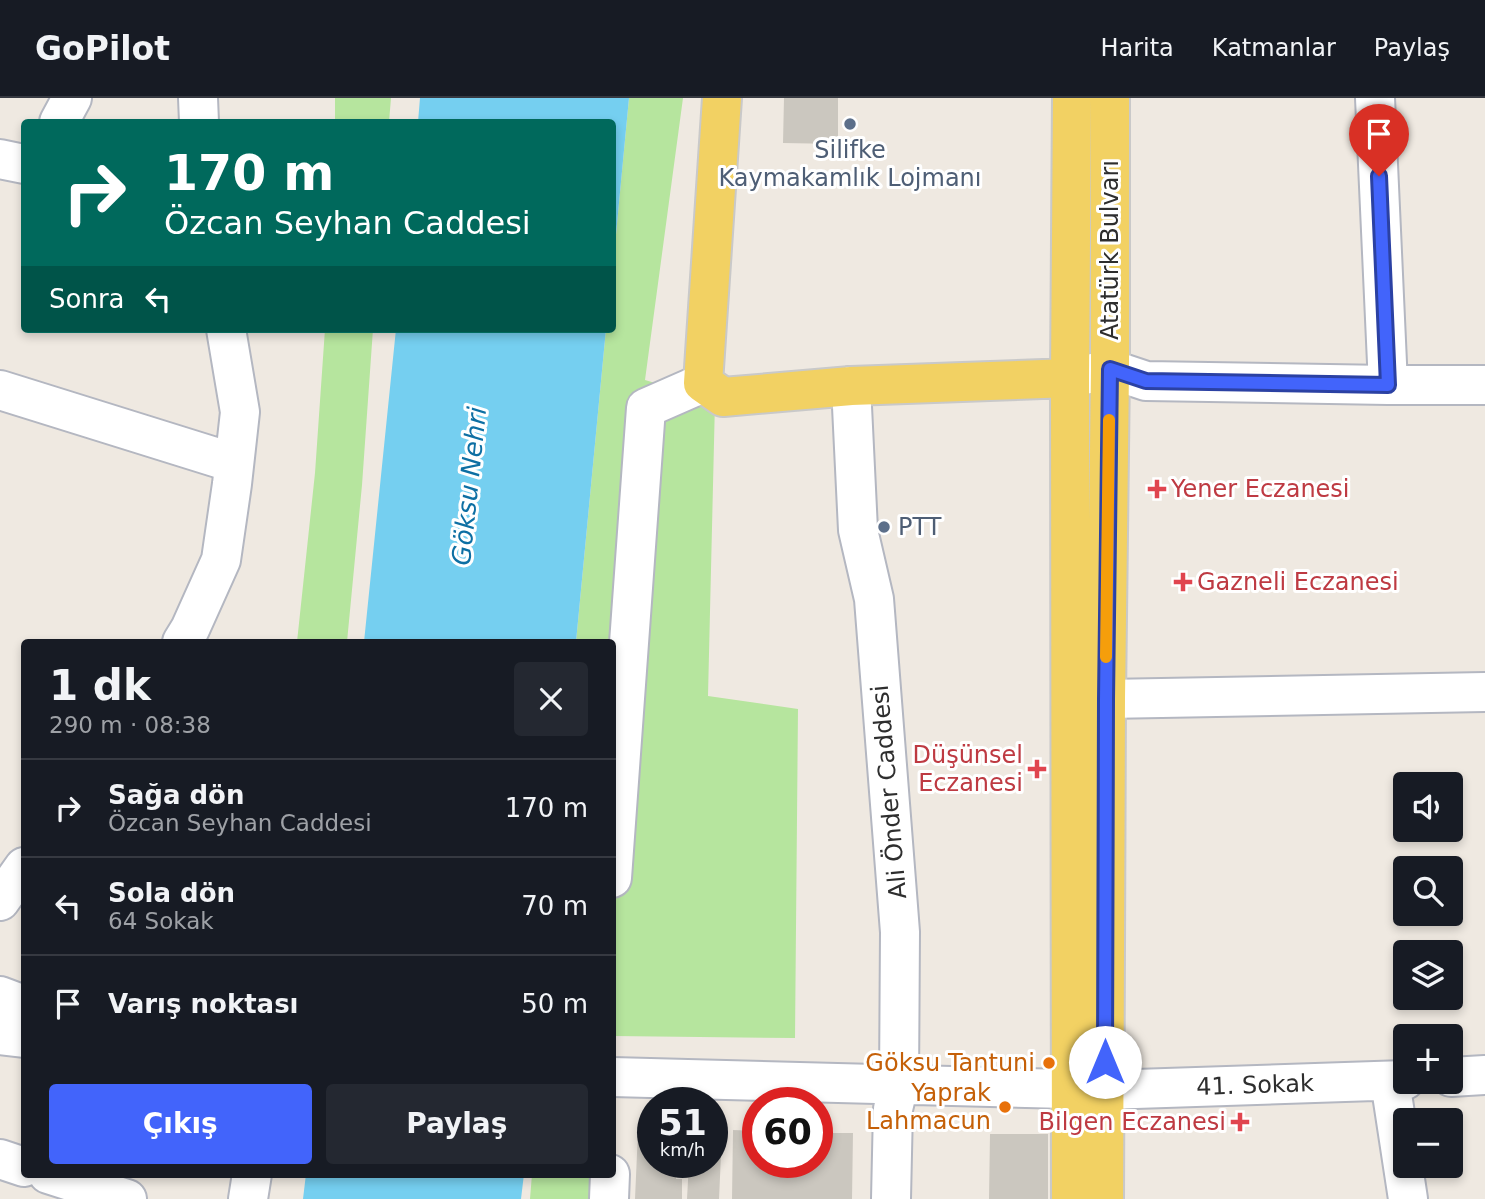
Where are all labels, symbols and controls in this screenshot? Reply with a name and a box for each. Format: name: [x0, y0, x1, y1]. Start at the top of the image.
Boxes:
text: GoPilot: [35, 29, 170, 68]
text: Harita: [1100, 34, 1174, 62]
text: Katmanlar: [1212, 34, 1336, 62]
text: Paylaş: [1374, 34, 1450, 62]
pin: [1349, 104, 1409, 176]
icon: arrive: [1360, 115, 1398, 153]
marker: Silifke Kaymakamlık Lojmanı: [842, 116, 858, 132]
place label: Silifke Kaymakamlık Lojmanı: [718, 136, 982, 192]
text: 170 m: [164, 145, 334, 202]
icon: right: [49, 147, 140, 238]
street label: Atatürk Bulvarı: [1096, 160, 1124, 340]
text: Özcan Seyhan Caddesi: [164, 204, 531, 242]
icon: left: [139, 280, 177, 318]
text: Sonra: [49, 284, 125, 314]
water label: Göksu Nehri: [446, 404, 492, 567]
place label: Yener Eczanesi: [1170, 475, 1350, 503]
marker: Yener Eczanesi: [1149, 481, 1165, 497]
place label: PTT: [898, 513, 942, 541]
marker: PTT: [876, 519, 892, 535]
place label: Gazneli Eczanesi: [1197, 568, 1399, 596]
marker: Gazneli Eczanesi: [1175, 574, 1191, 590]
text: 1 dk: [49, 661, 151, 710]
button: close: [514, 662, 588, 736]
street label: Ali Önder Caddesi: [865, 684, 912, 900]
text: 290 m · 08:38: [49, 712, 211, 738]
place label: Düşünsel Eczanesi: [912, 741, 1023, 797]
marker: Düşünsel Eczanesi: [1029, 761, 1045, 777]
map controls: [1393, 772, 1463, 1178]
button: sound: [1393, 772, 1463, 842]
text: Sağa dön: [108, 780, 244, 810]
icon: right: [49, 789, 87, 827]
text: 170 m: [505, 793, 588, 823]
text: Özcan Seyhan Caddesi: [108, 810, 372, 836]
button: search: [1393, 856, 1463, 926]
text: Sola dön: [108, 878, 235, 908]
icon: left: [49, 887, 87, 925]
text: 70 m: [521, 891, 588, 921]
text: 64 Sokak: [108, 908, 214, 934]
button: layers: [1393, 940, 1463, 1010]
icon: arrive: [49, 985, 87, 1023]
text: Varış noktası: [108, 989, 299, 1019]
text: 50 m: [521, 989, 588, 1019]
button: +: [1393, 1024, 1463, 1094]
position arrow: [1068, 1025, 1142, 1099]
place label: Göksu Tantuni: [865, 1049, 1035, 1077]
marker: Göksu Tantuni: [1041, 1055, 1057, 1071]
street label: 41. Sokak: [1196, 1069, 1314, 1101]
place label: Yaprak Lahmacun: [866, 1079, 991, 1135]
button: Çıkış: [49, 1084, 312, 1164]
button: Paylaş: [326, 1084, 588, 1164]
speed limit sign: 60: [742, 1087, 833, 1178]
marker: Yaprak Lahmacun: [997, 1099, 1013, 1115]
text: 51: [658, 1103, 707, 1143]
place label: Bilgen Eczanesi: [1039, 1108, 1226, 1136]
button: −: [1393, 1108, 1463, 1178]
marker: Bilgen Eczanesi: [1232, 1114, 1248, 1130]
text: km/h: [660, 1139, 705, 1160]

